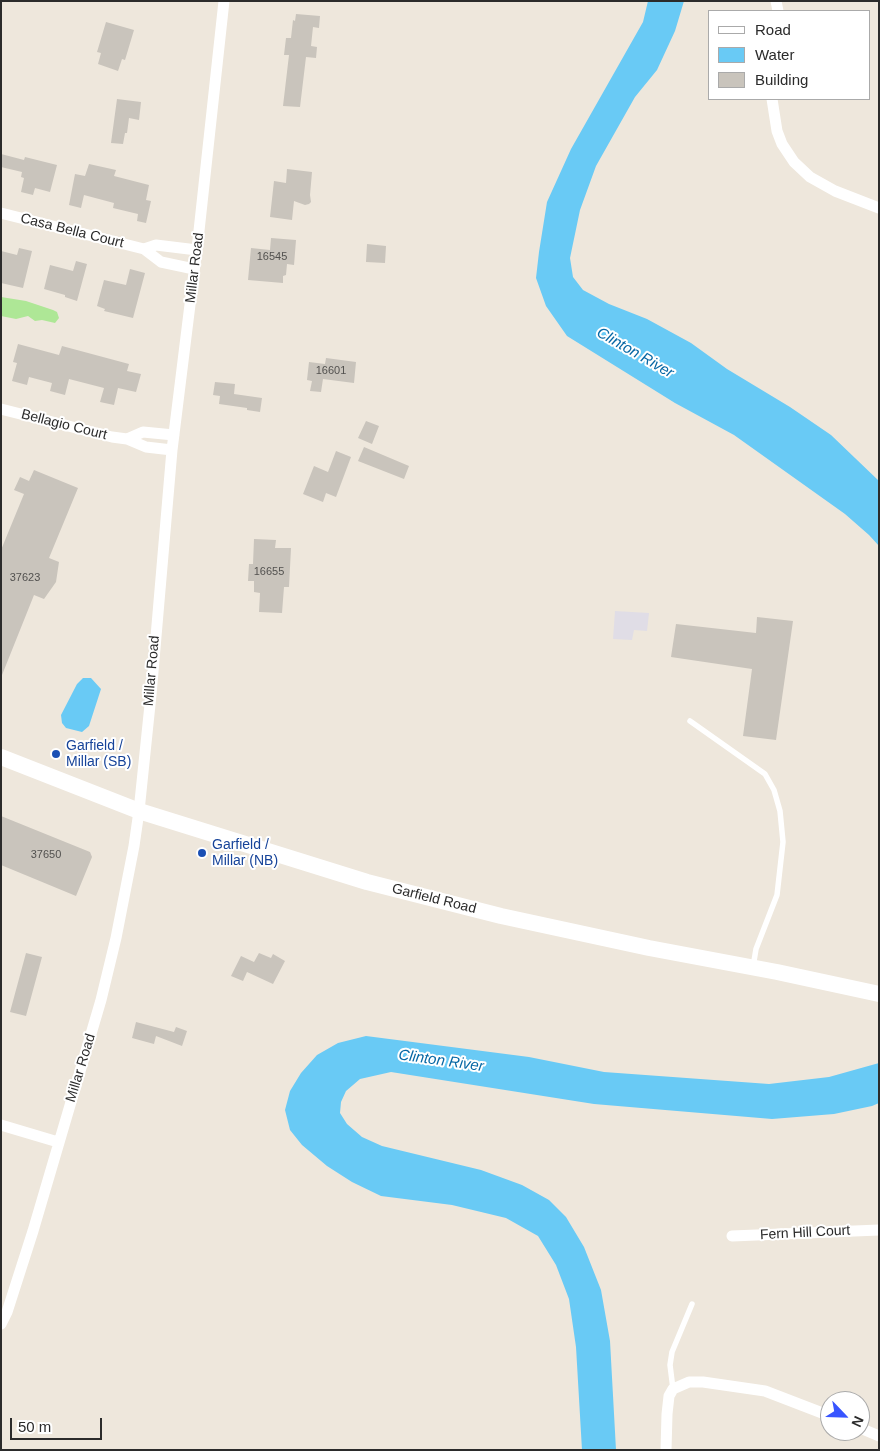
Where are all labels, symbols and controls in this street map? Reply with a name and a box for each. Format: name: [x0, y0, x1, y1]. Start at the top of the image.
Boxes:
legend: [708, 10, 870, 100]
text: Road: [755, 21, 791, 38]
text: Water: [755, 46, 794, 63]
text: Building: [755, 71, 808, 88]
street label: Casa Bella Court: [19, 210, 125, 252]
street label: Millar Road: [182, 232, 208, 304]
house number: 16545: [257, 250, 287, 264]
water label: Clinton River: [593, 324, 677, 382]
house number: 16601: [316, 364, 346, 378]
street label: Bellagio Court: [19, 406, 109, 444]
house number: 16655: [254, 565, 284, 579]
house number: 37623: [10, 571, 40, 585]
street label: Millar Road: [141, 635, 163, 707]
place label: Garfield / Millar (SB): [66, 738, 131, 770]
marker: Garfield / Millar (SB): [50, 748, 62, 760]
place label: Garfield / Millar (NB): [212, 837, 278, 870]
marker: Garfield / Millar (NB): [196, 847, 208, 859]
house number: 37650: [31, 848, 61, 862]
street label: Garfield Road: [390, 880, 478, 918]
street label: Millar Road: [63, 1032, 99, 1104]
water label: Clinton River: [397, 1046, 485, 1076]
street label: Fern Hill Court: [760, 1222, 850, 1244]
north arrow: [820, 1391, 870, 1441]
scale bar: [12, 1408, 105, 1440]
text: N: [848, 1414, 867, 1430]
text: 50 m: [18, 1418, 51, 1435]

